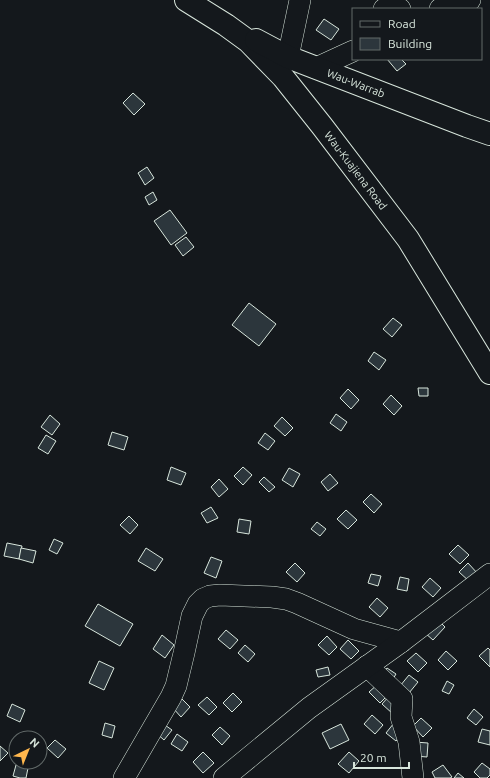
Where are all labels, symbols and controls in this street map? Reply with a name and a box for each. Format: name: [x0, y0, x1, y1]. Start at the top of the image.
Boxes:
legend: [352, 8, 482, 60]
text: Road: [388, 17, 416, 30]
text: Building: [388, 37, 432, 50]
street label: Wau-Warrab: [325, 67, 387, 100]
street label: Wau-Kuajiena Road: [322, 129, 389, 212]
north arrow: [8, 730, 48, 770]
text: N: [28, 735, 42, 750]
scale bar: [354, 744, 409, 770]
text: 20 m: [360, 751, 387, 764]

